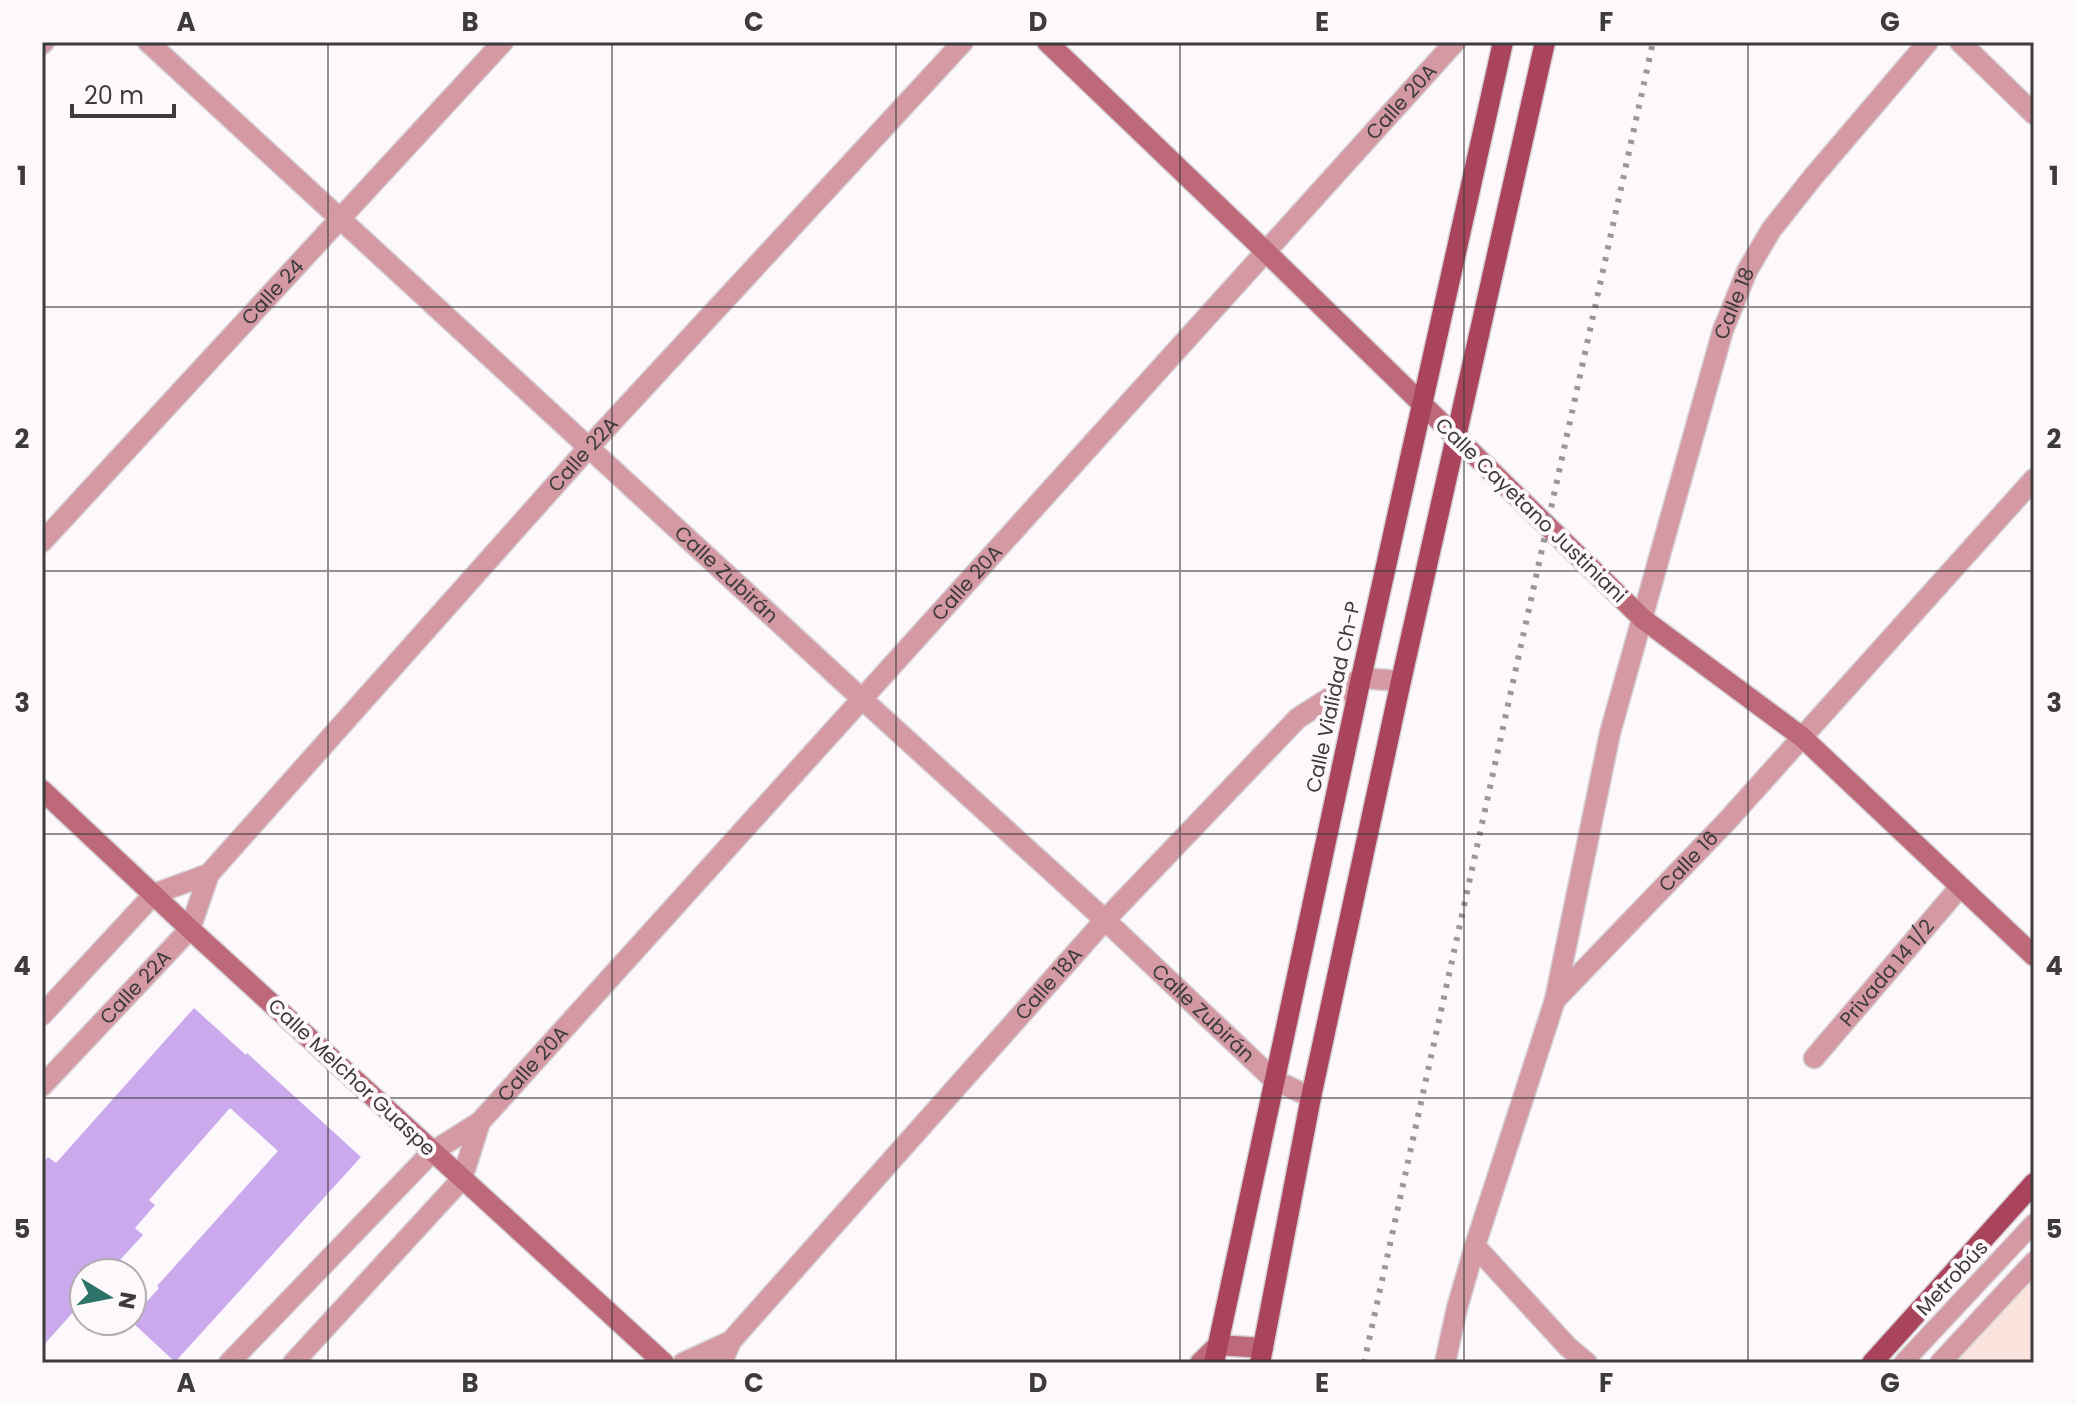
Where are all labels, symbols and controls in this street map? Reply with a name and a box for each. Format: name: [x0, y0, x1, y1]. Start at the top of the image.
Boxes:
text: A: [176, 4, 196, 40]
text: B: [461, 4, 479, 40]
text: C: [744, 4, 764, 40]
text: D: [1029, 4, 1048, 40]
text: E: [1315, 4, 1329, 40]
text: F: [1599, 4, 1613, 40]
text: G: [1880, 4, 1900, 40]
street label: Calle 20A: [1359, 57, 1443, 146]
scale bar: [72, 68, 174, 118]
text: 20 m: [84, 79, 144, 112]
text: 1: [17, 158, 27, 194]
text: 1: [2049, 158, 2059, 194]
street label: Calle 24: [235, 253, 310, 331]
street label: Calle 18: [1707, 263, 1761, 342]
street label: Calle 22A: [541, 410, 624, 498]
street label: Calle Cayetano Justiniani: [1429, 411, 1633, 609]
text: 2: [15, 421, 30, 457]
text: 2: [2047, 421, 2062, 457]
street label: Calle Zubirán: [668, 519, 785, 629]
street label: Calle 20A: [925, 538, 1009, 627]
street label: Calle Vialidad Ch-P: [1299, 599, 1367, 795]
text: 3: [14, 685, 30, 721]
text: 3: [2046, 685, 2062, 721]
street label: Calle 16: [1652, 824, 1725, 898]
street label: Privada 14 1/2: [1833, 913, 1941, 1032]
street label: Calle 18A: [1009, 941, 1089, 1026]
street label: Calle 22A: [93, 944, 177, 1031]
text: 4: [13, 948, 31, 984]
text: 4: [2045, 948, 2063, 984]
street label: Calle Zubirán: [1145, 957, 1261, 1069]
street label: Calle Melchor Guaspe: [262, 992, 442, 1162]
street label: Calle 20A: [491, 1019, 575, 1108]
text: 5: [14, 1211, 30, 1247]
text: 5: [2046, 1211, 2062, 1247]
street label: Metrobús: [1910, 1234, 1994, 1322]
north arrow: [68, 1257, 148, 1337]
text: N: [111, 1290, 144, 1311]
text: A: [176, 1365, 196, 1401]
text: B: [461, 1365, 479, 1401]
text: C: [744, 1365, 764, 1401]
text: D: [1029, 1365, 1048, 1401]
text: E: [1315, 1365, 1329, 1401]
text: F: [1599, 1365, 1613, 1401]
text: G: [1880, 1365, 1900, 1401]

